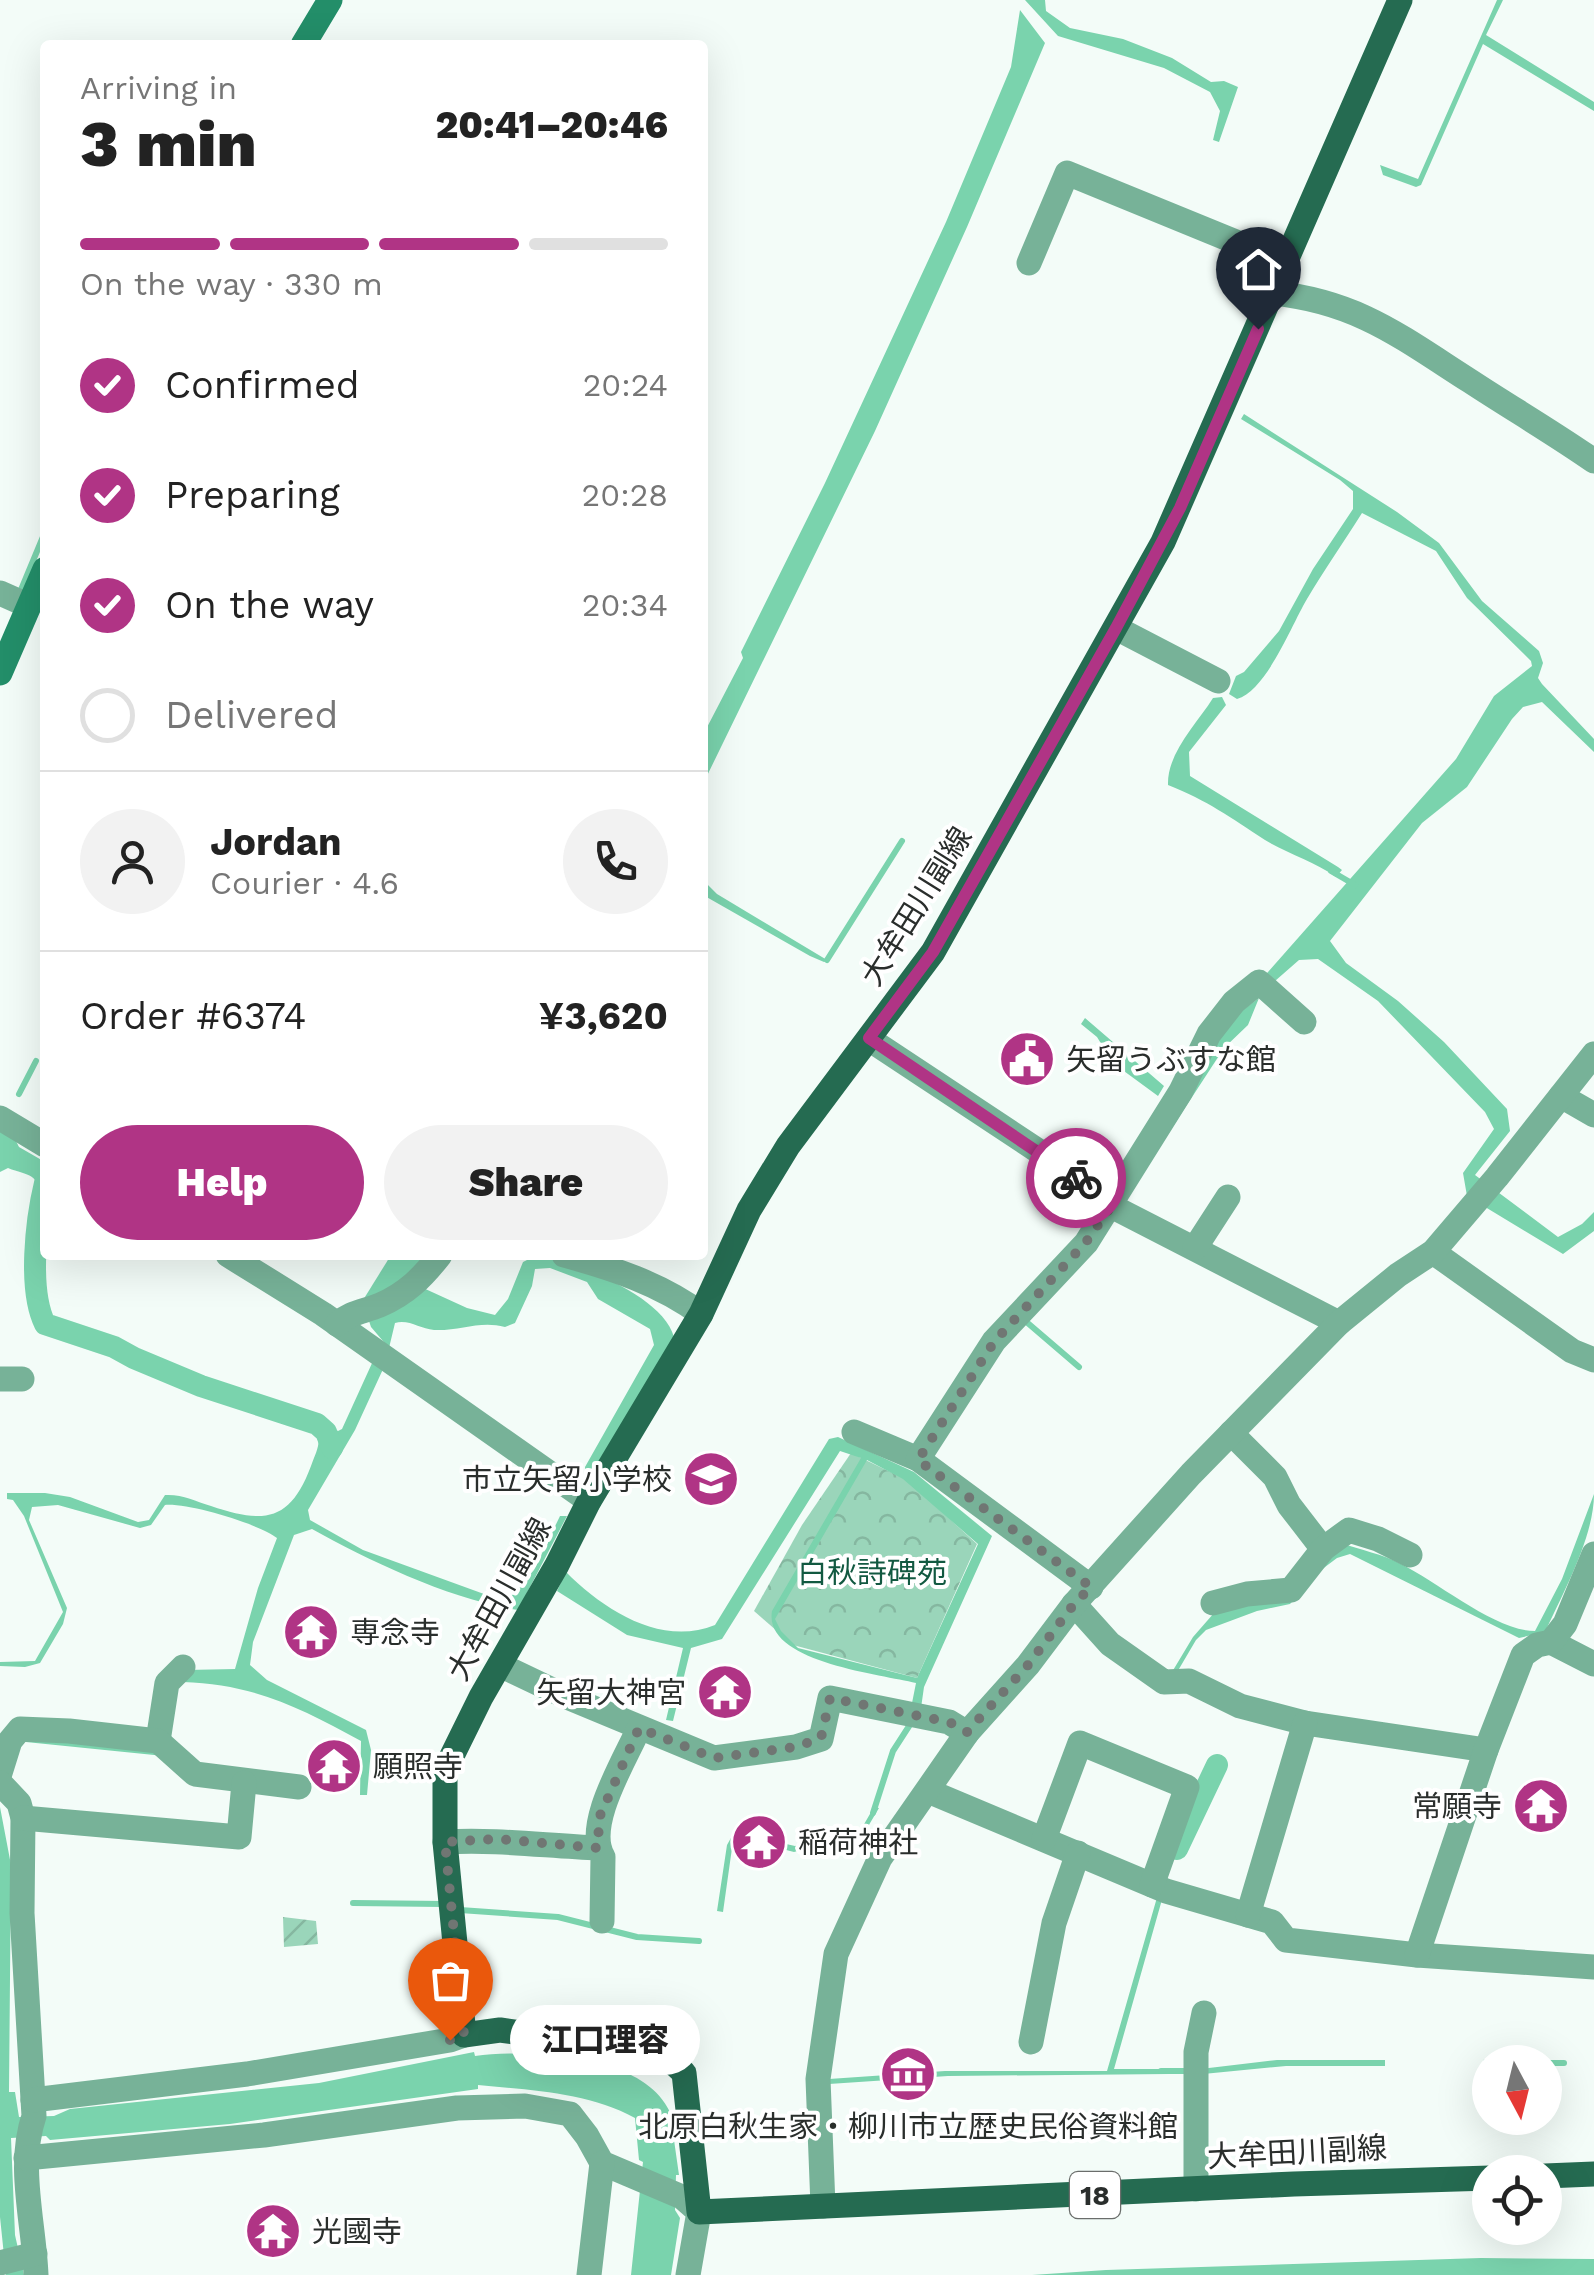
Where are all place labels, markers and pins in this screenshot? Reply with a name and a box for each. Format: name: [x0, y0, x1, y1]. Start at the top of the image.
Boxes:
pin: [1216, 227, 1301, 330]
public building icon: 矢留うぶすな館: [997, 1029, 1057, 1089]
place label: 矢留うぶすな館: [1066, 1042, 1276, 1077]
school or university icon: 市立矢留小学校: [681, 1449, 741, 1509]
place label: 市立矢留小学校: [462, 1462, 672, 1497]
temple icon: 専念寺: [281, 1602, 341, 1662]
place label: 専念寺: [350, 1615, 440, 1650]
temple icon: 矢留大神宮: [695, 1662, 755, 1722]
place label: 矢留大神宮: [536, 1675, 686, 1710]
temple icon: 願照寺: [304, 1736, 364, 1796]
place label: 願照寺: [373, 1749, 463, 1784]
temple icon: 常願寺: [1511, 1776, 1571, 1836]
place label: 常願寺: [1412, 1789, 1502, 1824]
temple icon: 稲荷神社: [729, 1812, 789, 1872]
place label: 稲荷神社: [798, 1825, 918, 1860]
pin: [408, 1938, 493, 2041]
callout: 江口理容: [510, 2005, 700, 2075]
museum icon: 北原白秋生家・柳川市立歴史民俗資料館: [878, 2044, 938, 2104]
place label: 北原白秋生家・柳川市立歴史民俗資料館: [638, 2109, 1178, 2144]
temple icon: 光國寺: [243, 2201, 303, 2261]
place label: 光國寺: [312, 2214, 402, 2249]

